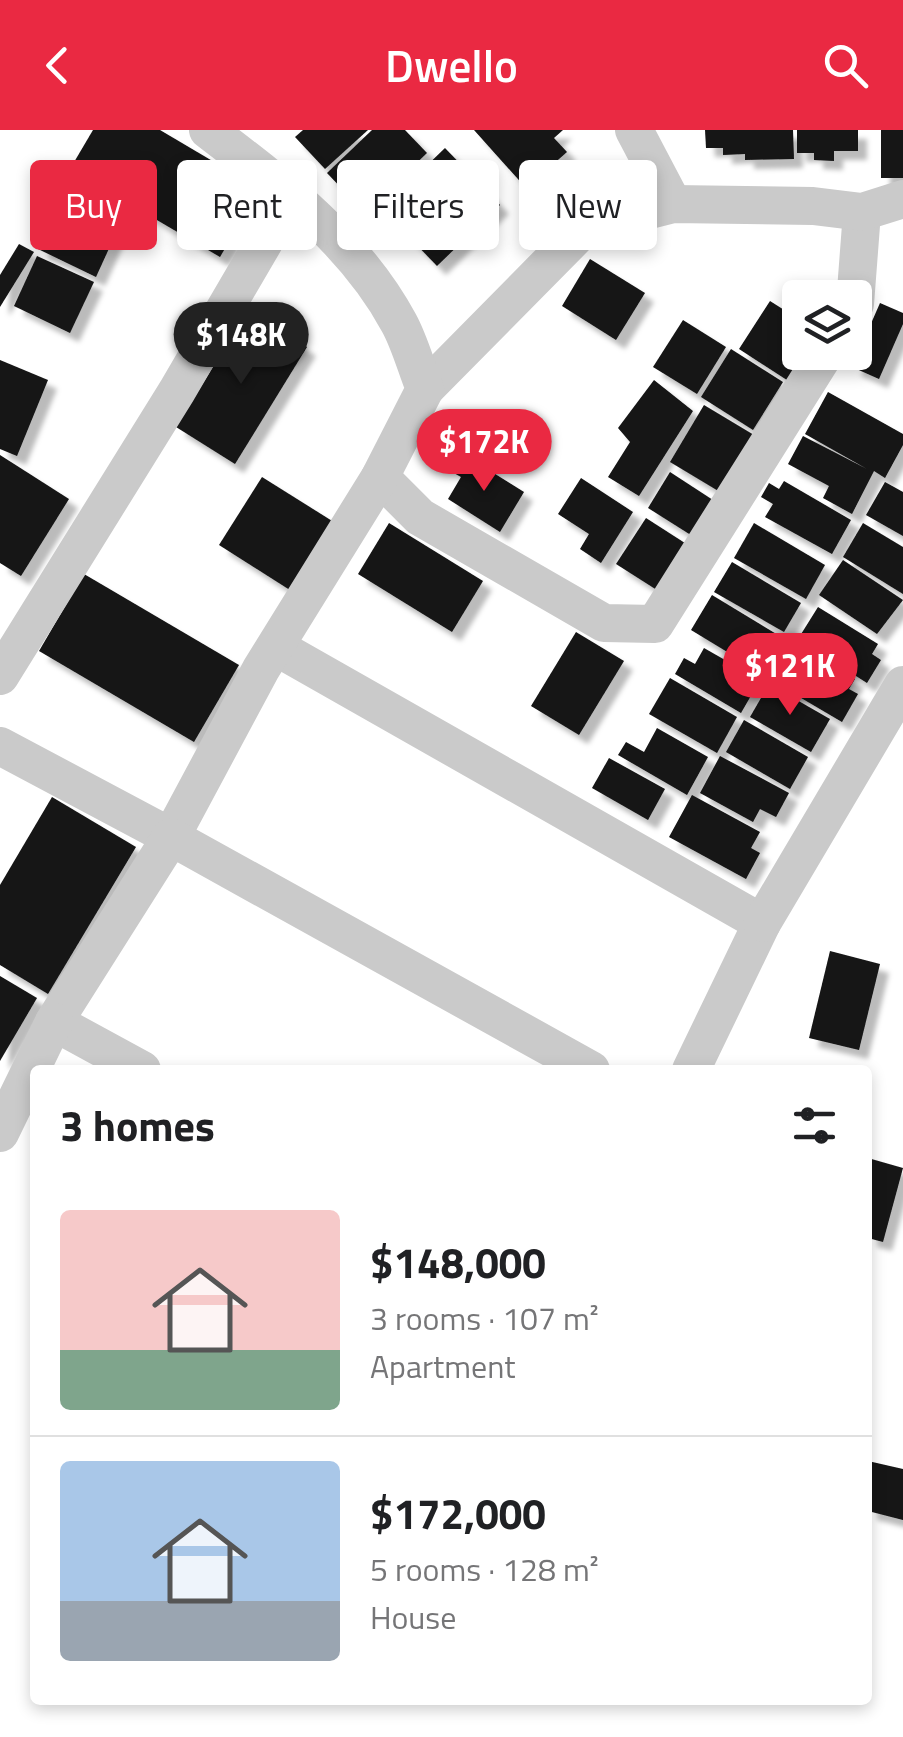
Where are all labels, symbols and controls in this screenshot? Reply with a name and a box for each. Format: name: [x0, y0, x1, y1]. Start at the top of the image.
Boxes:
text: Dwello: [385, 31, 518, 99]
icon: back: [30, 38, 85, 93]
icon: search: [818, 38, 873, 93]
chip: Buy: [30, 160, 157, 250]
chip: Rent: [177, 160, 317, 250]
chip: Filters: [337, 160, 499, 250]
chip: New: [519, 160, 657, 250]
map controls: [782, 280, 872, 370]
button: layers: [782, 280, 872, 370]
pin: $148K: [171, 302, 311, 387]
text: $148K: [196, 310, 286, 358]
pin: $172K: [414, 409, 554, 494]
text: $172K: [439, 417, 529, 465]
pin: $121K: [720, 633, 860, 718]
text: $121K: [745, 641, 835, 689]
text: 3 homes: [60, 1093, 215, 1157]
icon: filters: [787, 1098, 842, 1153]
text: $148,000: [370, 1230, 546, 1294]
icon: home: [140, 1250, 260, 1370]
text: 3 rooms · 107 m²: [370, 1294, 599, 1342]
text: Apartment: [370, 1342, 516, 1390]
text: $172,000: [370, 1481, 546, 1545]
icon: home: [140, 1501, 260, 1621]
text: 5 rooms · 128 m²: [370, 1545, 599, 1593]
text: House: [370, 1593, 456, 1641]

